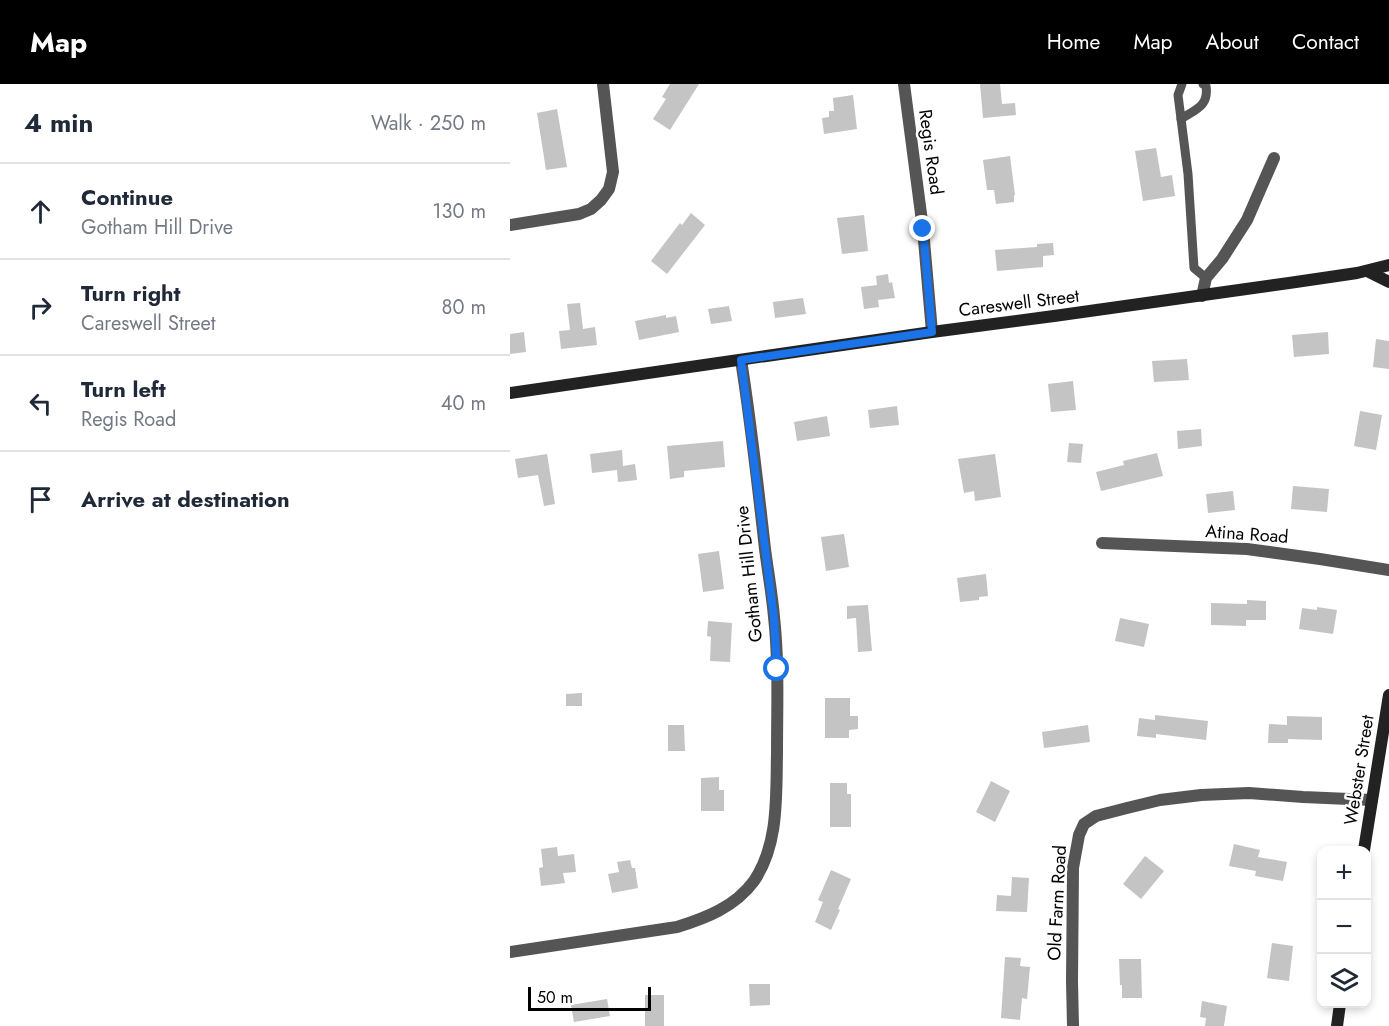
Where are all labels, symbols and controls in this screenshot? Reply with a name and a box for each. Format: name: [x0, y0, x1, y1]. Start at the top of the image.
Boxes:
text: Map: [30, 22, 87, 63]
text: Home: [1047, 27, 1100, 57]
text: Map: [1133, 27, 1173, 57]
text: About: [1206, 27, 1259, 57]
text: Contact: [1292, 27, 1359, 57]
text: 4 min: [24, 104, 93, 142]
street label: Regis Road: [912, 108, 950, 196]
text: Walk · 250 m: [371, 109, 486, 138]
text: Continue: [81, 181, 173, 213]
icon: ahead: [24, 195, 57, 228]
text: 130 m: [432, 197, 486, 226]
text: Gotham Hill Drive: [81, 213, 233, 242]
route end: [909, 215, 935, 241]
text: Turn right: [81, 277, 181, 309]
street label: Careswell Street: [957, 283, 1081, 323]
icon: right: [24, 291, 57, 324]
text: 80 m: [441, 293, 486, 322]
text: Careswell Street: [81, 309, 216, 338]
text: Turn left: [81, 373, 166, 405]
icon: left: [24, 387, 57, 420]
text: 40 m: [441, 389, 486, 418]
text: Regis Road: [81, 405, 176, 434]
icon: arrive: [24, 483, 57, 516]
text: Arrive at destination: [81, 483, 290, 515]
street label: Gotham Hill Drive: [729, 505, 769, 643]
street label: Atina Road: [1205, 518, 1289, 550]
route start: [763, 655, 789, 681]
street label: Webster Street: [1337, 712, 1381, 827]
street label: Old Farm Road: [1041, 845, 1073, 961]
map controls: [1317, 846, 1371, 1008]
button: +: [1317, 846, 1371, 900]
button: −: [1317, 900, 1371, 954]
button: layers: [1317, 954, 1371, 1008]
scale bar: [528, 984, 651, 1012]
text: 50 m: [537, 986, 573, 1009]

